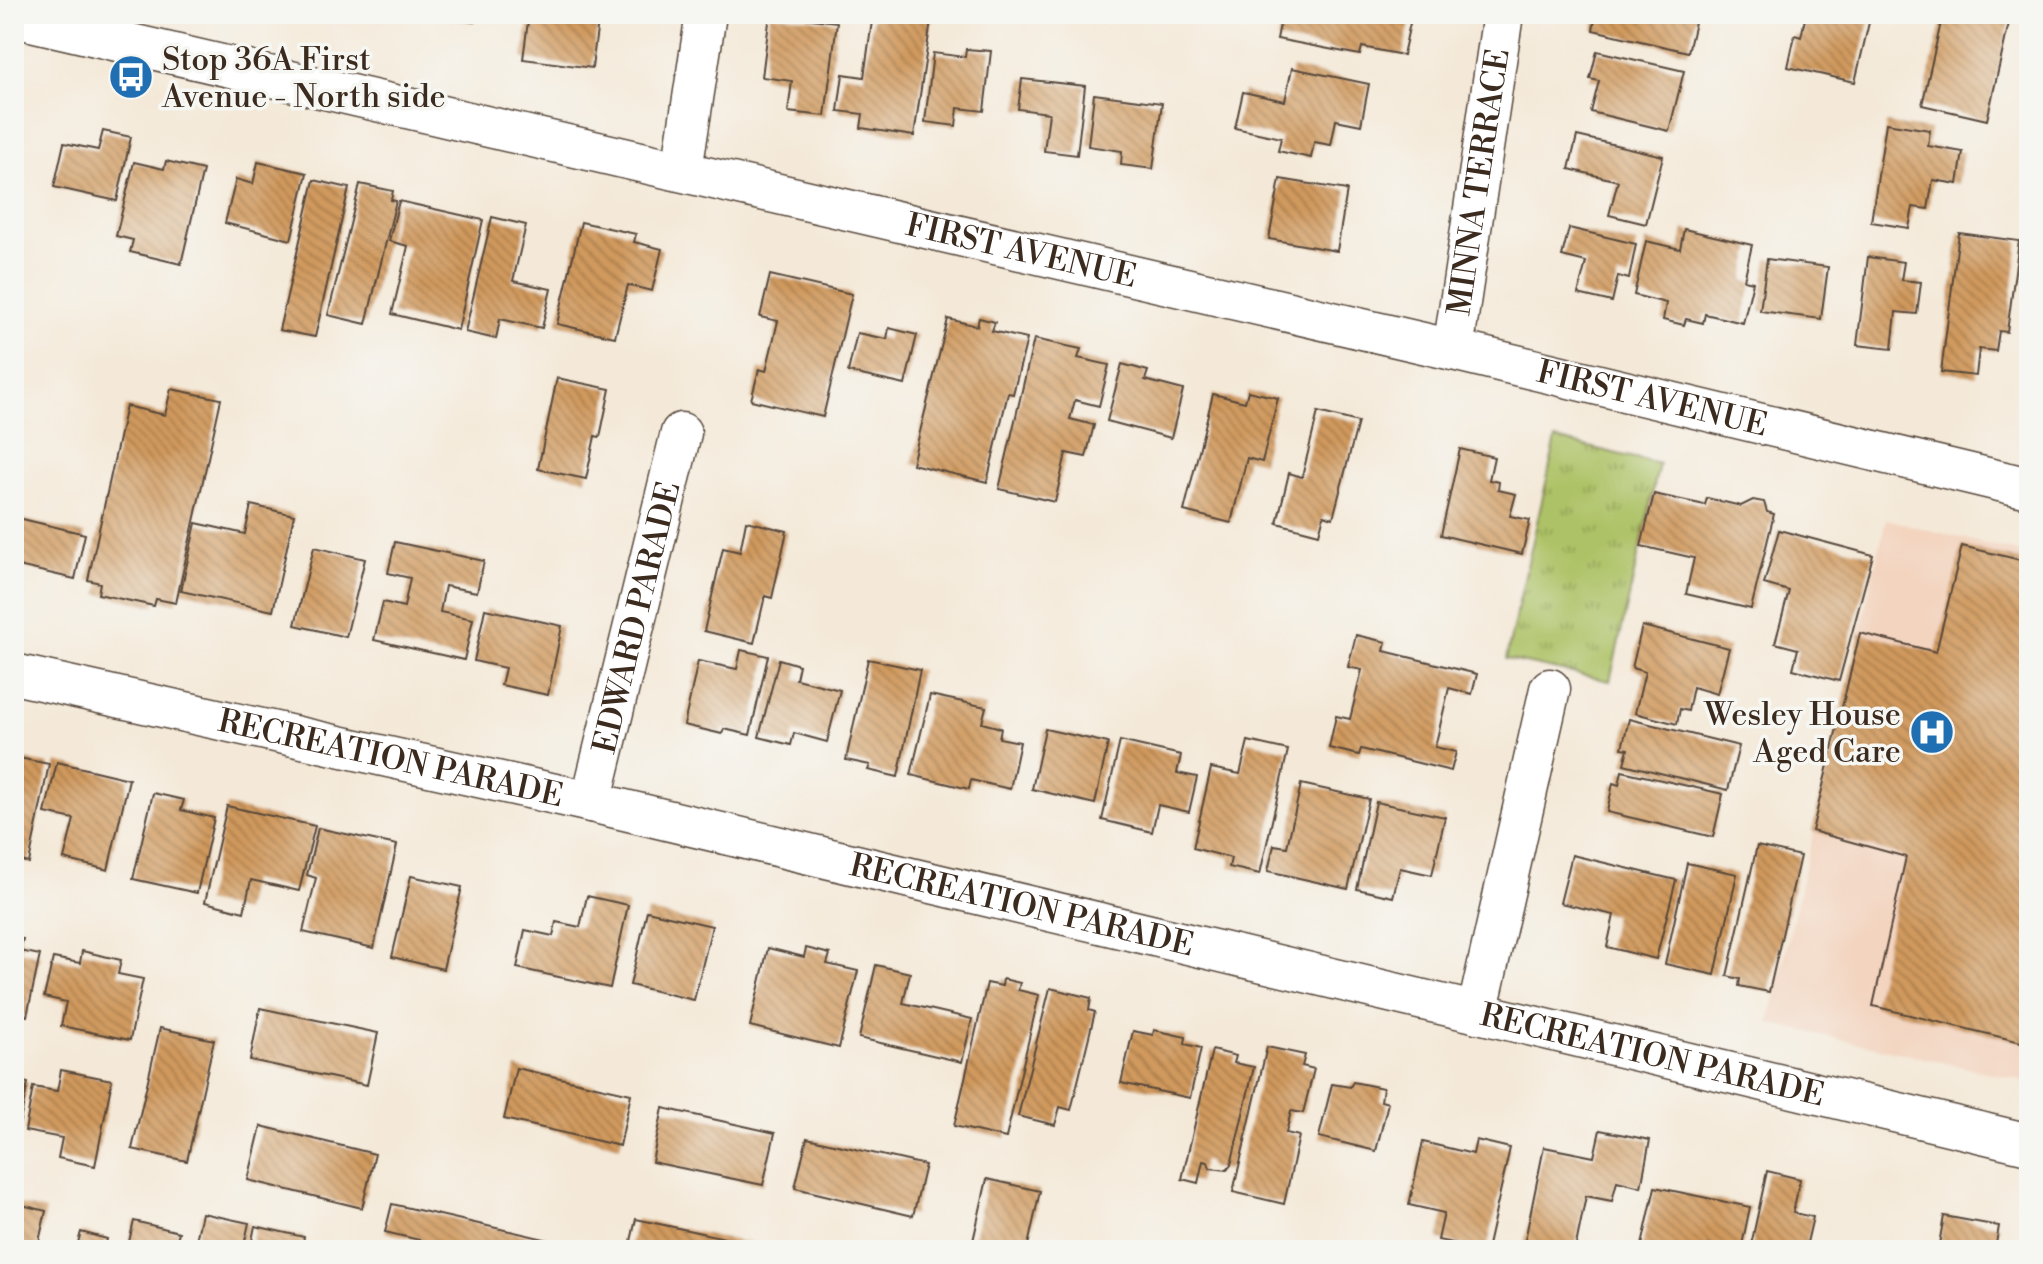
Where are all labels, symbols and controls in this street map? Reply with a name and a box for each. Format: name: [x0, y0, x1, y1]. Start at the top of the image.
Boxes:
place label: Stop 36A First Avenue - North side: [161, 40, 446, 117]
street label: MINNA TERRACE: [1439, 46, 1519, 318]
bus stop icon: Stop 36A First Avenue - North side: [107, 53, 155, 101]
street label: FIRST AVENUE: [902, 205, 1140, 297]
street label: FIRST AVENUE: [1533, 352, 1771, 446]
street label: EDWARD PARADE: [585, 478, 689, 758]
place label: Wesley House Aged Care: [1703, 695, 1901, 772]
street label: RECREATION PARADE: [214, 701, 567, 816]
hospital icon: Wesley House Aged Care: [1908, 708, 1956, 756]
street label: RECREATION PARADE: [846, 845, 1198, 966]
street label: RECREATION PARADE: [1476, 995, 1828, 1116]

